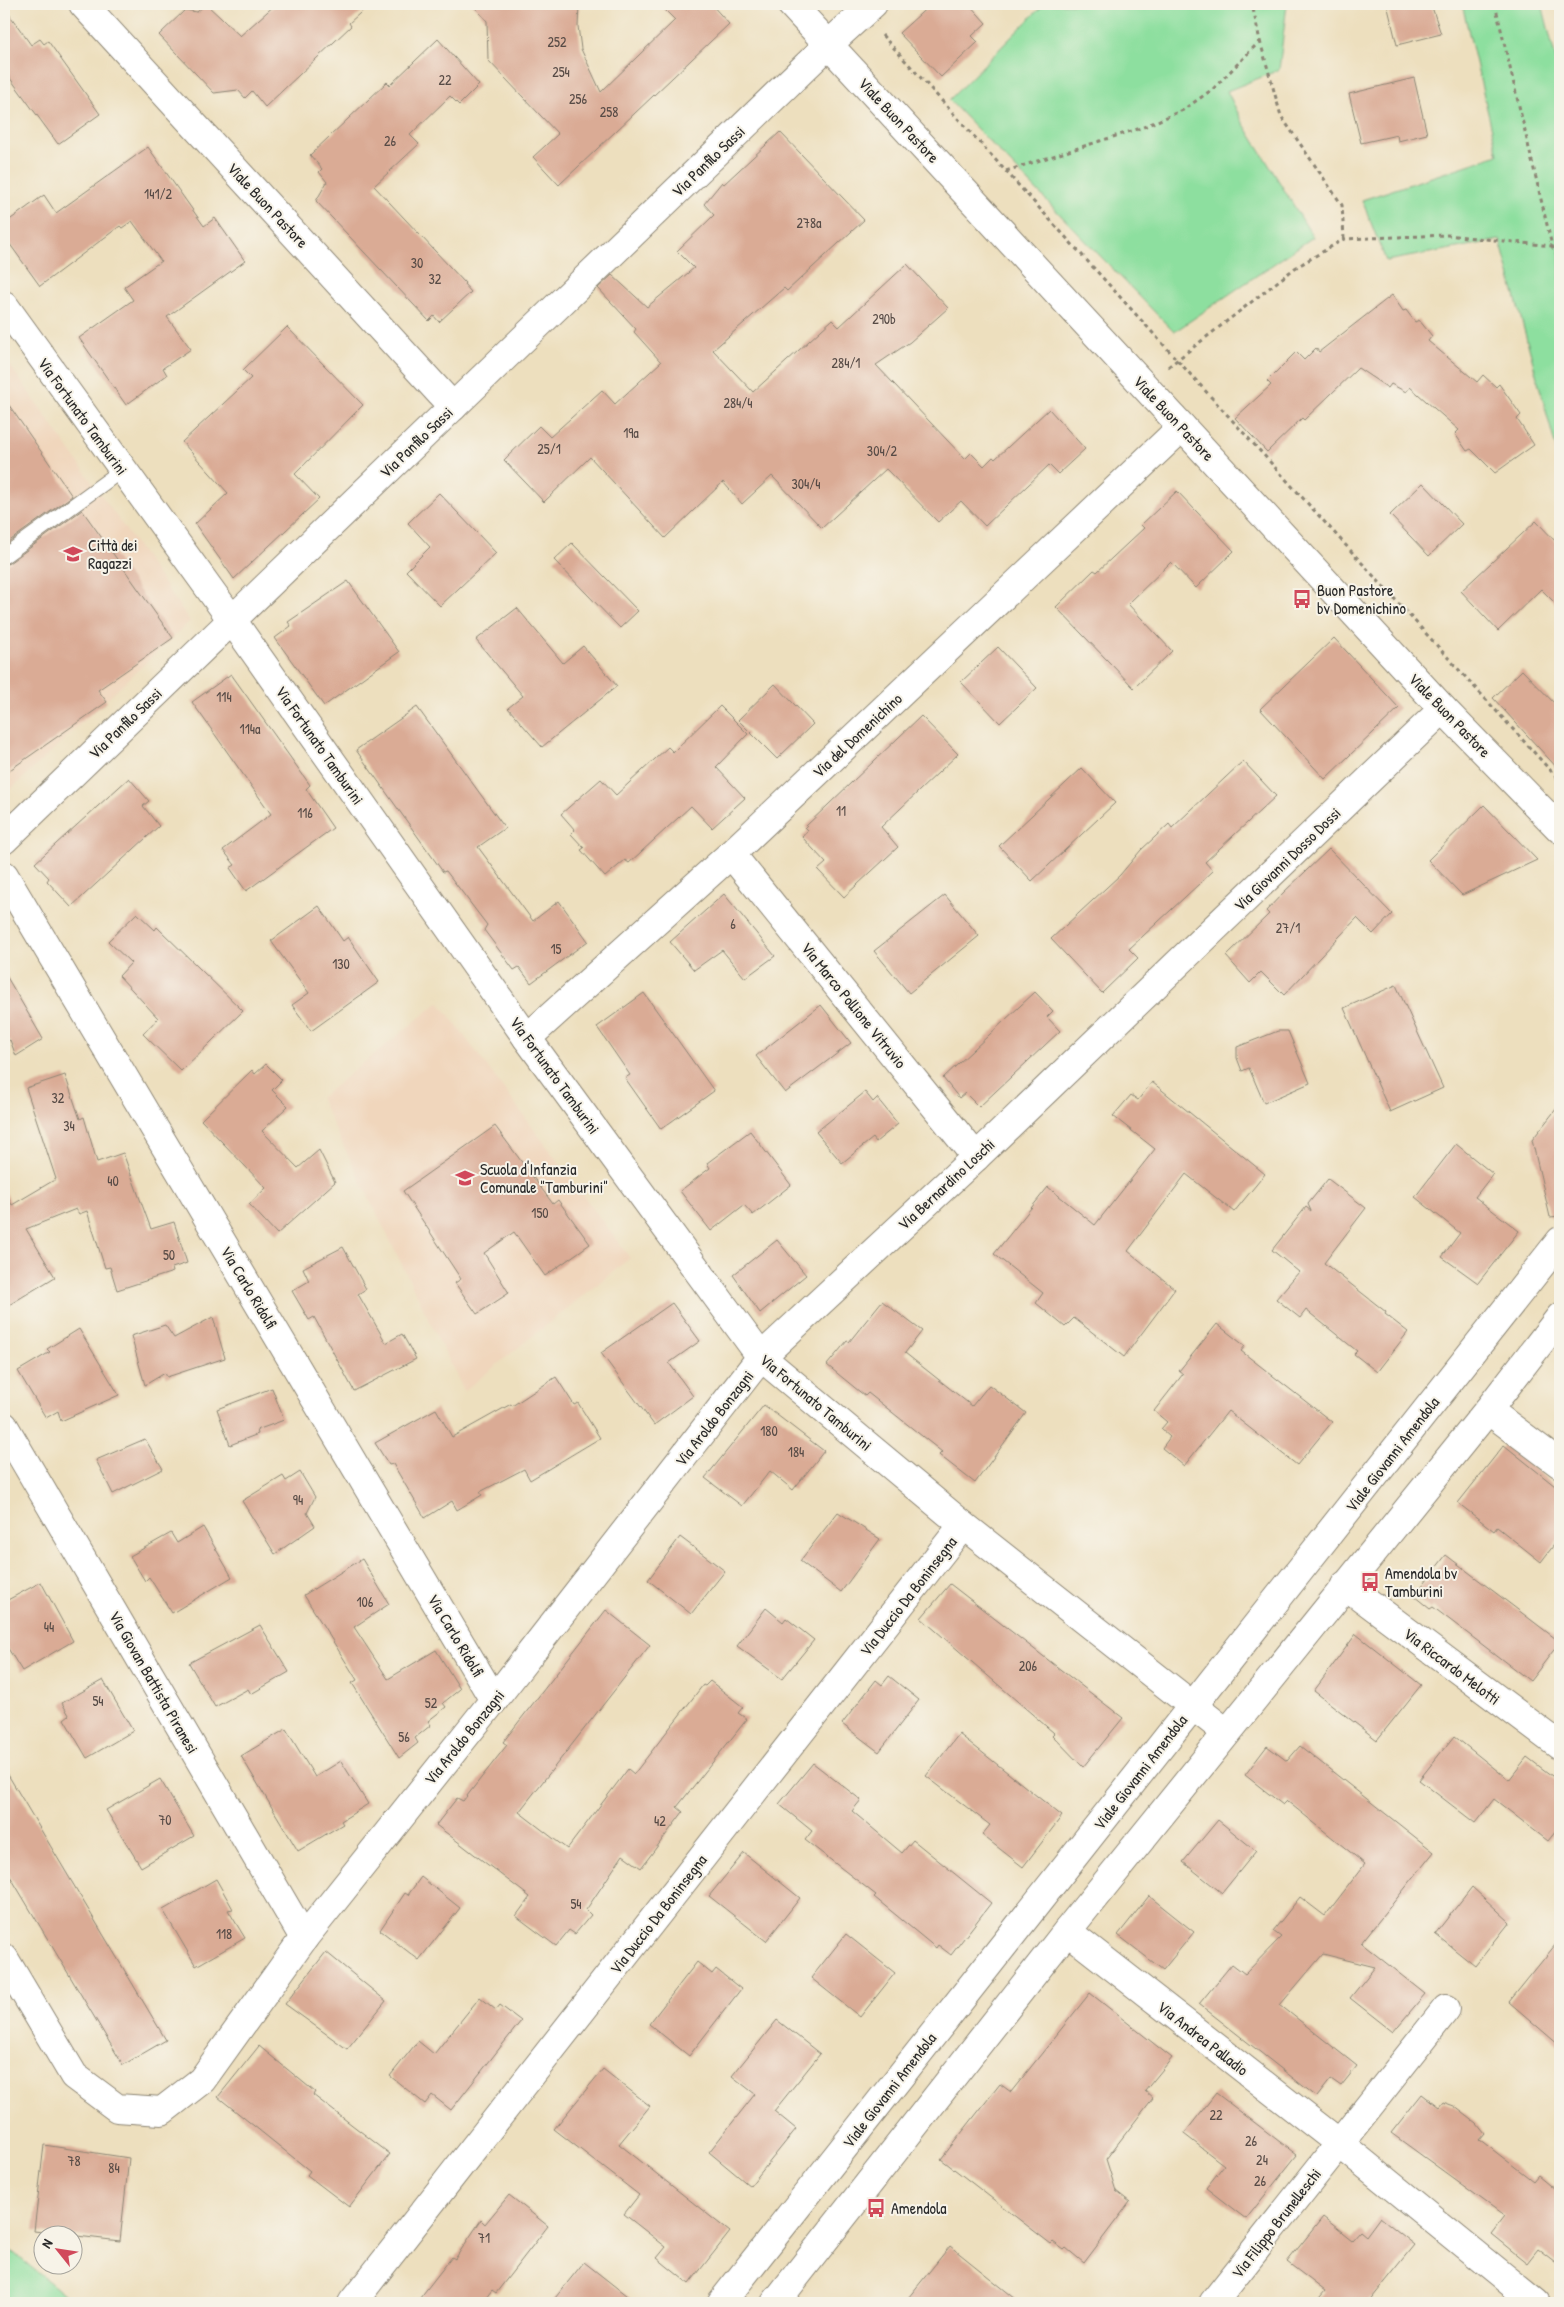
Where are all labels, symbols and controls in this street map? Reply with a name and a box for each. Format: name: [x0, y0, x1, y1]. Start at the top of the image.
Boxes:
house number: 252: [547, 32, 567, 51]
house number: 254: [552, 62, 570, 81]
house number: 22: [438, 70, 452, 89]
street label: Viale Buon Pastore: [854, 72, 945, 168]
house number: 256: [569, 89, 587, 108]
house number: 258: [600, 102, 618, 121]
street label: Via Panfilo Sassi: [667, 120, 749, 202]
house number: 26: [384, 131, 396, 150]
street label: Viale Buon Pastore: [223, 157, 314, 253]
house number: 141/2: [144, 184, 172, 203]
house number: 278a: [796, 213, 822, 232]
house number: 30: [411, 253, 423, 272]
house number: 32: [429, 269, 442, 288]
house number: 290b: [872, 309, 896, 328]
street label: Via Fortunato Tamburini: [33, 353, 133, 479]
house number: 284/1: [832, 353, 860, 372]
street label: Viale Buon Pastore: [1129, 370, 1220, 466]
house number: 284/4: [723, 393, 753, 412]
street label: Via Panfilo Sassi: [375, 401, 457, 483]
house number: 19a: [623, 423, 639, 442]
house number: 25/1: [537, 439, 561, 458]
house number: 304/2: [867, 441, 898, 460]
house number: 304/4: [792, 474, 820, 493]
place label: Città dei Ragazzi: [88, 534, 138, 574]
school or university icon: Città dei Ragazzi: [62, 543, 84, 565]
place label: Buon Pastore bv Domenichino: [1317, 579, 1407, 619]
bus stop icon: Buon Pastore bv Domenichino: [1291, 588, 1313, 610]
street label: Viale Buon Pastore: [1404, 668, 1496, 763]
street label: Via Fortunato Tamburini: [271, 681, 369, 809]
street label: Via Panfilo Sassi: [84, 682, 166, 764]
house number: 114: [216, 687, 232, 706]
street label: Via del Domenichino: [807, 687, 907, 782]
house number: 114a: [240, 719, 261, 738]
house number: 11: [836, 801, 846, 820]
street label: Via Giovanni Dosso Dossi: [1229, 802, 1345, 916]
house number: 116: [297, 803, 313, 822]
house number: 6: [730, 914, 736, 933]
house number: 27/1: [1276, 918, 1300, 937]
street label: Via Marco Pollione Vitruvio: [796, 937, 912, 1073]
house number: 15: [550, 939, 562, 958]
house number: 130: [332, 954, 350, 973]
street label: Via Fortunato Tamburini: [505, 1012, 605, 1138]
house number: 32: [52, 1088, 65, 1107]
house number: 34: [63, 1116, 75, 1135]
street label: Via Bernardino Loschi: [893, 1133, 999, 1235]
place label: Scuola d'Infanzia Comunale "Tamburini": [480, 1158, 608, 1198]
school or university icon: Scuola d'Infanzia Comunale "Tamburini": [454, 1167, 476, 1189]
house number: 40: [107, 1171, 119, 1190]
house number: 150: [531, 1203, 549, 1222]
street label: Via Carlo Ridolfi: [216, 1242, 283, 1333]
house number: 50: [163, 1245, 175, 1264]
street label: Via Fortunato Tamburini: [755, 1348, 877, 1456]
street label: Via Aroldo Bonzagni: [669, 1365, 759, 1471]
street label: Viale Giovanni Amendola: [1340, 1392, 1444, 1516]
house number: 180: [760, 1421, 778, 1440]
house number: 184: [788, 1442, 804, 1461]
house number: 94: [293, 1490, 303, 1509]
street label: Via Duccio Da Boninsegna: [854, 1532, 962, 1660]
place label: Amendola bv Tamburini: [1385, 1562, 1458, 1602]
bus stop icon: Amendola bv Tamburini: [1359, 1571, 1381, 1593]
street label: Via Carlo Ridolfi: [423, 1590, 490, 1681]
house number: 106: [357, 1592, 374, 1611]
street label: Via Giovan Battista Piranesi: [104, 1607, 204, 1757]
house number: 44: [44, 1617, 54, 1636]
street label: Via Riccardo Melotti: [1399, 1622, 1505, 1710]
house number: 206: [1019, 1656, 1038, 1675]
street label: Via Aroldo Bonzagni: [419, 1685, 509, 1789]
house number: 54: [92, 1691, 104, 1710]
house number: 52: [425, 1693, 438, 1712]
street label: Viale Giovanni Amendola: [1088, 1710, 1192, 1834]
house number: 56: [398, 1727, 410, 1746]
house number: 70: [158, 1810, 172, 1829]
house number: 42: [654, 1811, 666, 1830]
street label: Via Duccio Da Boninsegna: [604, 1850, 712, 1978]
house number: 54: [570, 1894, 582, 1913]
house number: 118: [216, 1924, 232, 1943]
street label: Via Andrea Palladio: [1153, 1996, 1253, 2081]
street label: Viale Giovanni Amendola: [837, 2028, 941, 2152]
house number: 22: [1209, 2105, 1223, 2124]
house number: 26: [1245, 2131, 1257, 2150]
house number: 24: [1256, 2150, 1268, 2169]
house number: 78: [68, 2151, 81, 2170]
house number: 84: [108, 2158, 120, 2177]
street label: Via Filippo Brunelleschi: [1226, 2163, 1326, 2283]
house number: 26: [1254, 2171, 1266, 2190]
bus stop icon: Amendola: [865, 2197, 887, 2219]
place label: Amendola: [891, 2197, 947, 2219]
north arrow: [32, 2224, 82, 2274]
house number: 71: [478, 2228, 490, 2247]
text: N: [36, 2235, 57, 2251]

